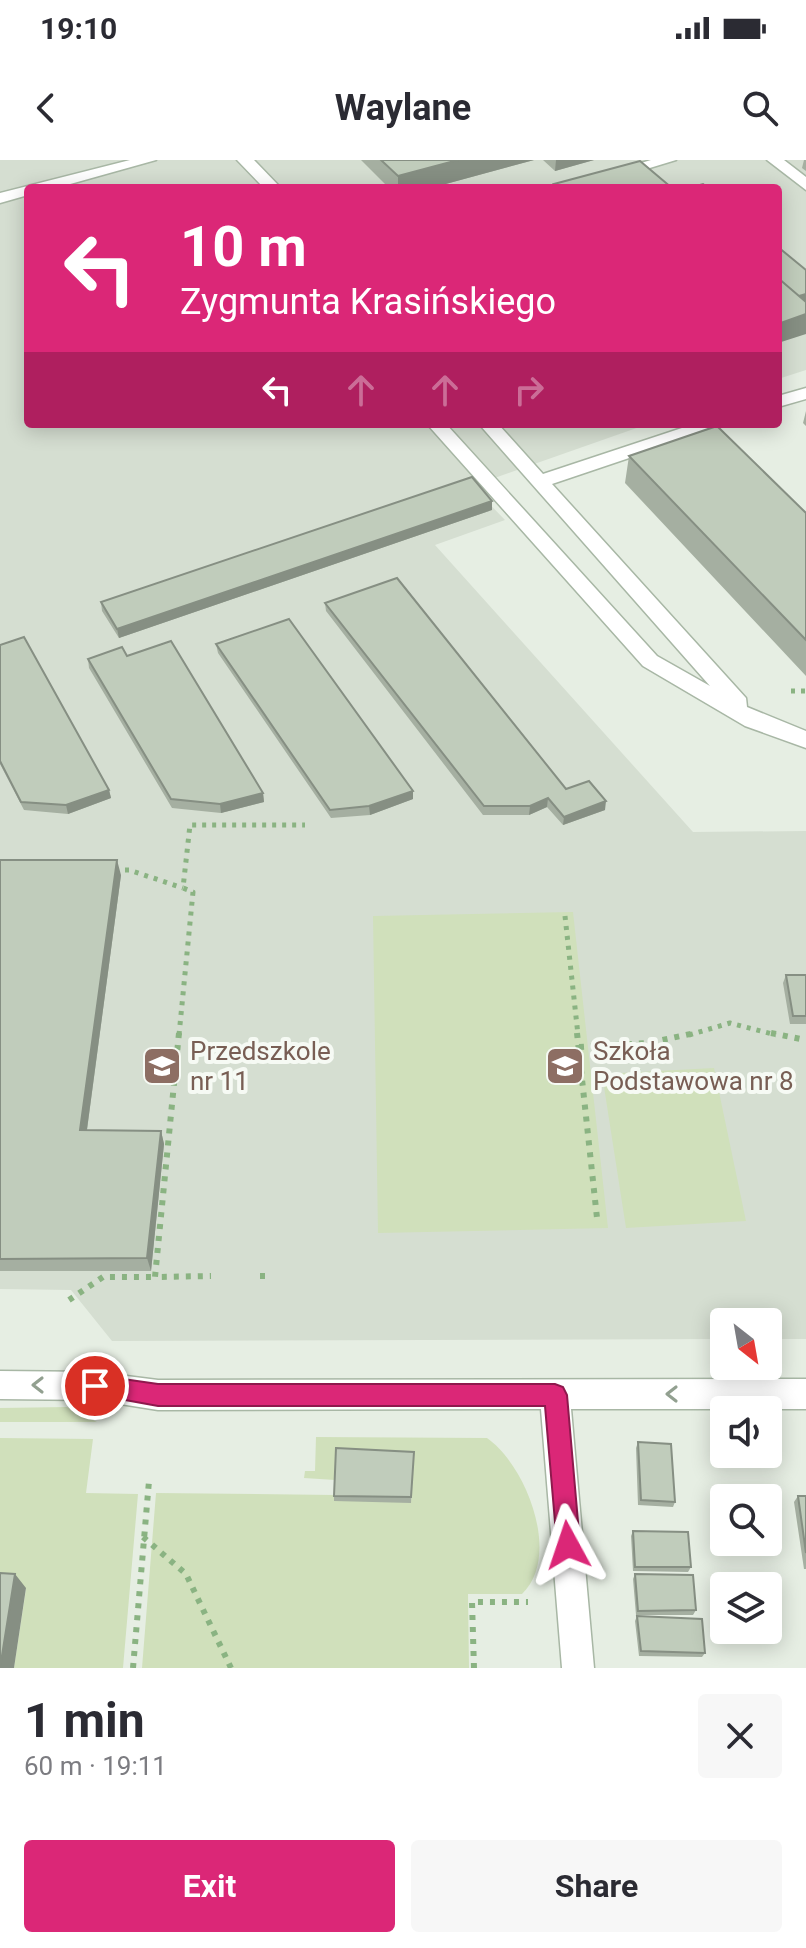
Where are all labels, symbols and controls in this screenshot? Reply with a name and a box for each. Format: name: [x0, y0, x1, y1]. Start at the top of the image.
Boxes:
text: 19:10: [40, 11, 117, 46]
icon: back: [24, 86, 68, 130]
icon: search: [738, 86, 782, 130]
text: Waylane: [335, 87, 471, 129]
text: 10 m: [180, 214, 307, 280]
icon: left: [48, 216, 152, 320]
text: Zygmunta Krasińskiego: [180, 281, 556, 323]
icon: left: [255, 368, 299, 412]
icon: ahead: [339, 368, 383, 412]
icon: ahead: [423, 368, 467, 412]
icon: right: [507, 368, 551, 412]
place label: Przedszkole nr 11: [190, 1036, 331, 1096]
place label: Szkoła Podstawowa nr 8: [593, 1036, 794, 1096]
school or university icon: Przedszkole nr 11: [141, 1045, 183, 1087]
school or university icon: Szkoła Podstawowa nr 8: [544, 1045, 586, 1087]
north arrow: [710, 1308, 782, 1380]
map controls: [710, 1308, 782, 1644]
pin: [61, 1352, 129, 1420]
icon: arrive: [73, 1364, 117, 1408]
one-way arrow: [31, 1376, 44, 1394]
one-way arrow: [665, 1385, 678, 1403]
button: sound: [710, 1396, 782, 1468]
button: search: [710, 1484, 782, 1556]
position arrow: [526, 1503, 610, 1587]
button: layers: [710, 1572, 782, 1644]
text: 1 min: [24, 1692, 145, 1749]
button: close: [698, 1694, 782, 1778]
text: 60 m · 19:11: [24, 1751, 167, 1781]
button: Exit: [24, 1840, 395, 1932]
button: Share: [411, 1840, 782, 1932]

